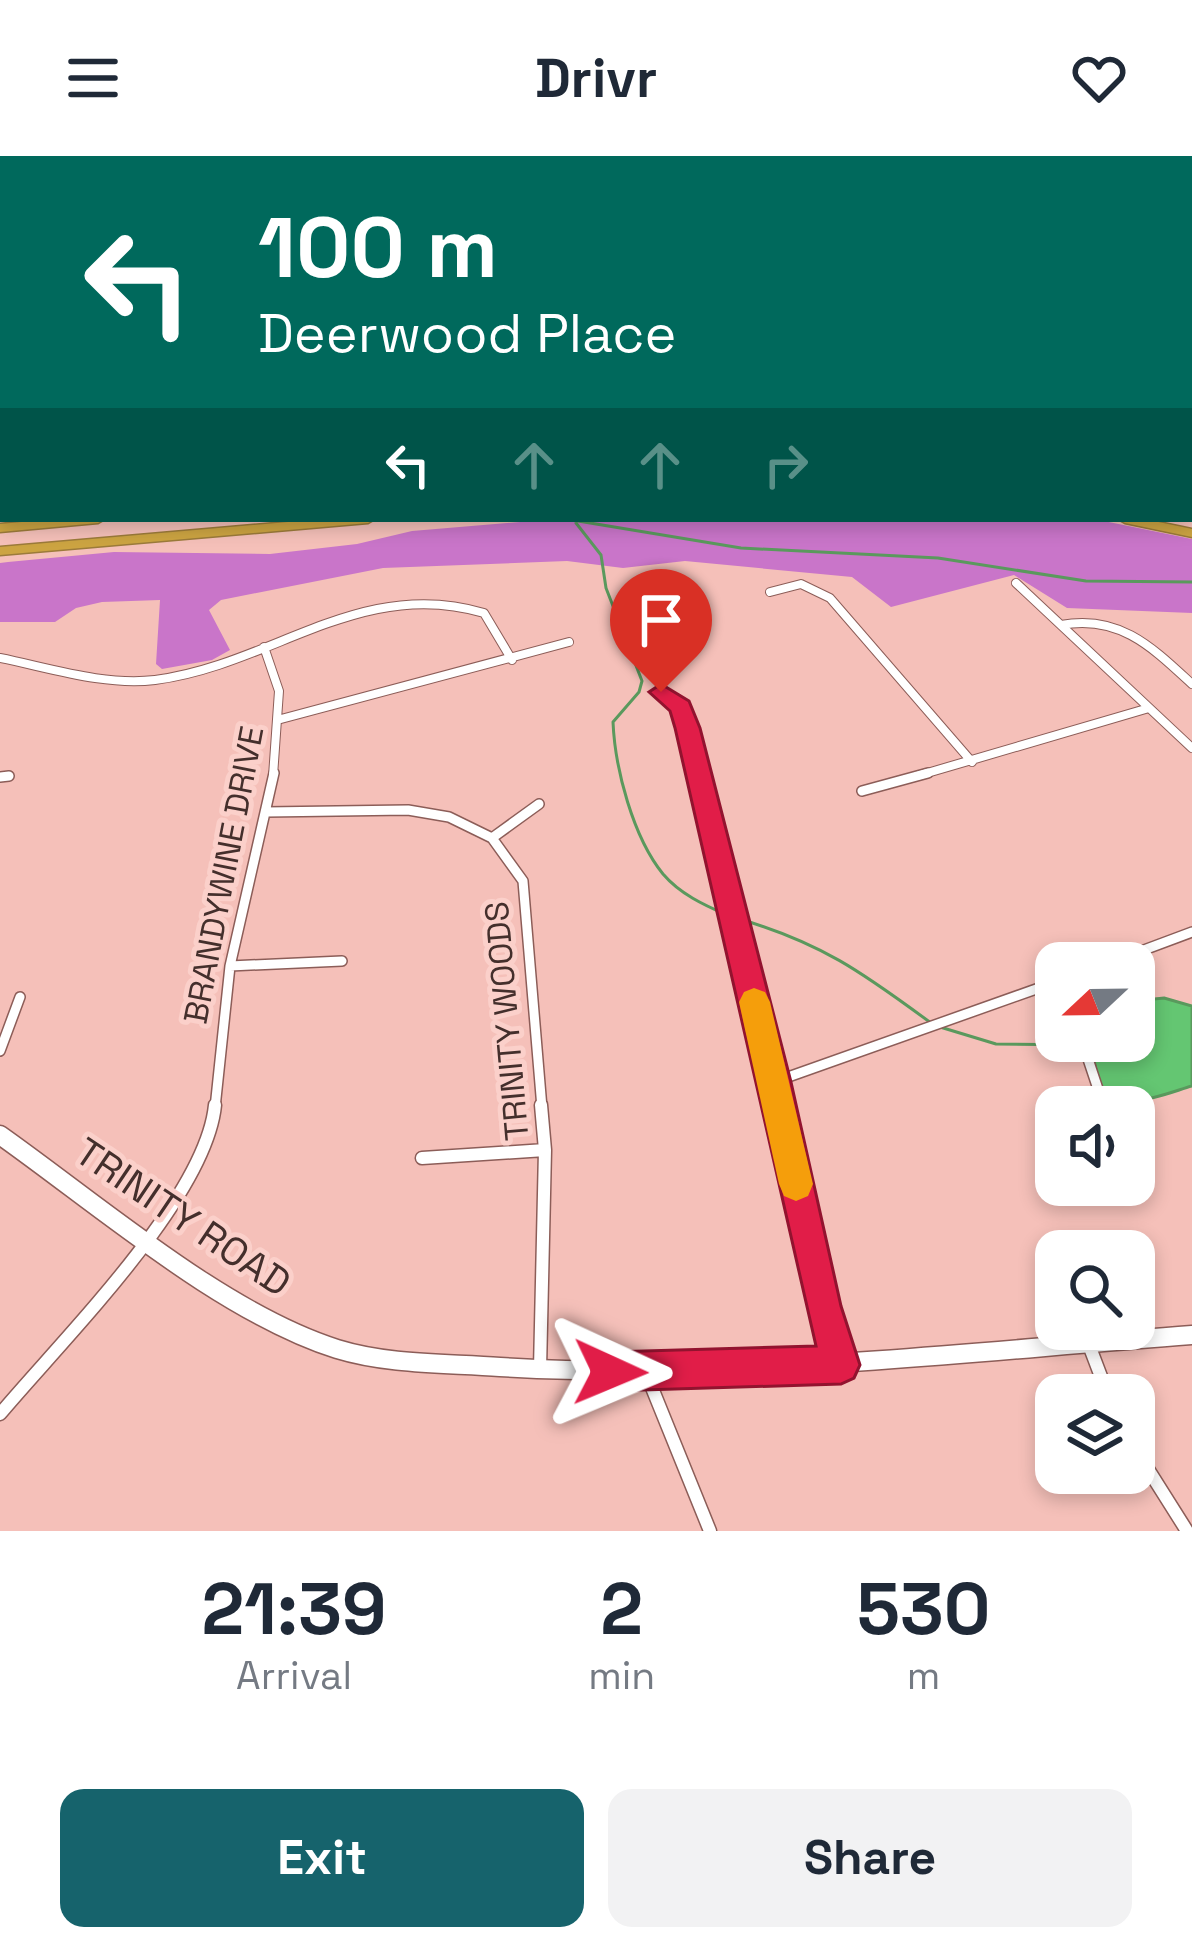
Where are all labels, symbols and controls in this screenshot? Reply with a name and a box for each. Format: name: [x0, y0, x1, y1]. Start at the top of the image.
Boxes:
text: Drivr: [535, 44, 657, 113]
icon: menu: [60, 45, 126, 111]
icon: heart: [1066, 45, 1132, 111]
text: 100 m: [258, 194, 498, 302]
icon: left: [60, 204, 216, 360]
text: Deerwood Place: [258, 299, 676, 368]
icon: left: [375, 432, 441, 498]
icon: ahead: [501, 432, 567, 498]
icon: ahead: [627, 432, 693, 498]
icon: right: [753, 432, 819, 498]
pin: [610, 569, 712, 692]
icon: arrive: [628, 587, 694, 653]
street label: BRANDYWINE DRIVE: [175, 723, 273, 1027]
street label: TRINITY WOODS: [476, 900, 538, 1142]
north arrow: [1035, 942, 1155, 1062]
map controls: [1035, 942, 1155, 1494]
button: sound: [1035, 1086, 1155, 1206]
street label: TRINITY ROAD: [66, 1127, 300, 1307]
button: search: [1035, 1230, 1155, 1350]
position arrow: [547, 1309, 673, 1435]
button: layers: [1035, 1374, 1155, 1494]
text: 21:39: [202, 1563, 387, 1655]
text: 2: [600, 1563, 643, 1655]
text: 530: [857, 1563, 990, 1655]
text: Arrival: [236, 1651, 352, 1700]
text: min: [588, 1651, 655, 1700]
text: m: [907, 1651, 940, 1700]
button: Exit: [60, 1789, 584, 1927]
button: Share: [608, 1789, 1132, 1927]

